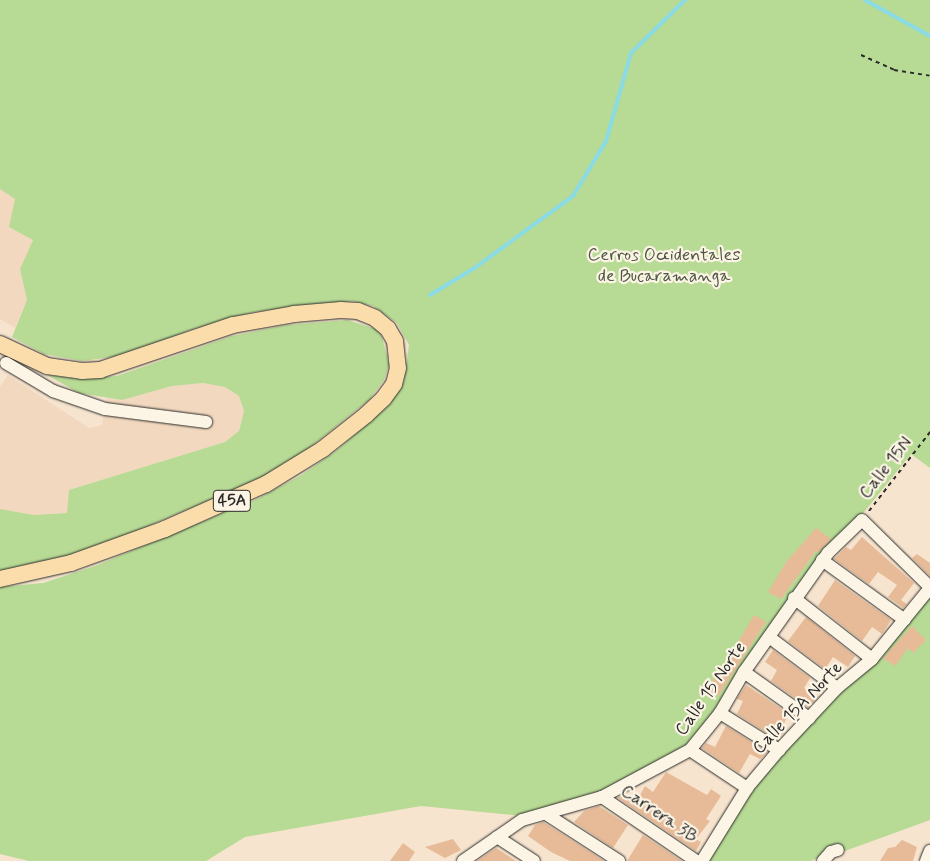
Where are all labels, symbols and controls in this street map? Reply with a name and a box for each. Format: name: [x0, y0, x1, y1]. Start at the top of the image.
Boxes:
park label: Cerros Occidentales de Bucaramanga: [588, 245, 740, 288]
street label: Calle 15N: [855, 433, 917, 503]
road number: 45A: [212, 488, 252, 514]
street label: Calle 15 Norte: [671, 638, 751, 740]
street label: Calle 15A Norte: [748, 657, 848, 759]
street label: Carrera 3B: [616, 780, 702, 848]

